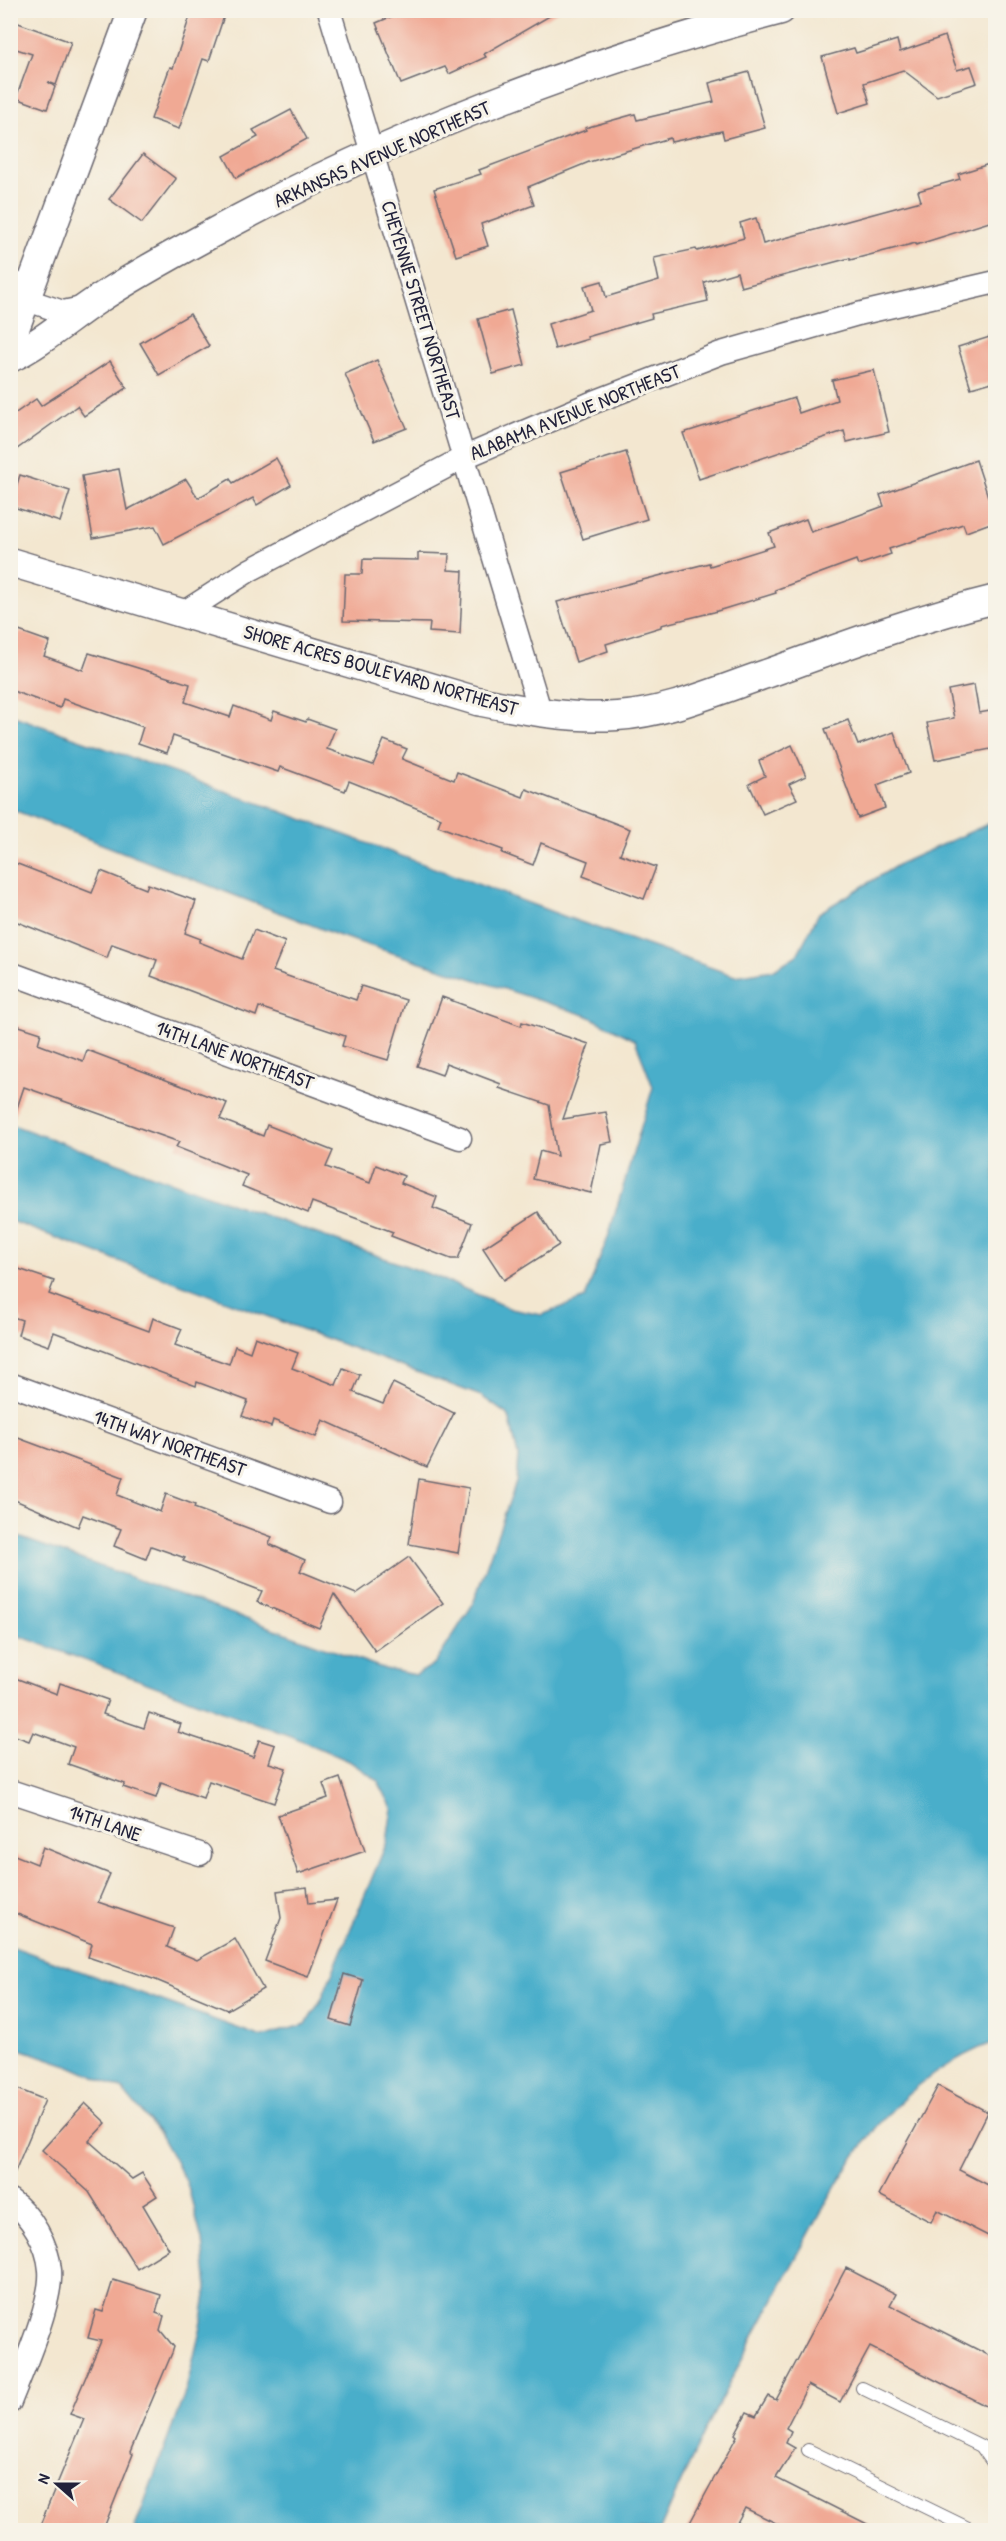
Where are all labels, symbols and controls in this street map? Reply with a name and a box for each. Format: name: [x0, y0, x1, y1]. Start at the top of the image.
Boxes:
street label: ARKANSAS AVENUE NORTHEAST: [269, 93, 495, 213]
street label: CHEYENNE STREET NORTHEAST: [375, 197, 468, 423]
street label: ALABAMA AVENUE NORTHEAST: [466, 357, 685, 466]
street label: SHORE ACRES BOULEVARD NORTHEAST: [241, 617, 522, 722]
street label: 14TH LANE NORTHEAST: [153, 1013, 318, 1096]
street label: 14TH WAY NORTHEAST: [90, 1402, 251, 1483]
street label: 14TH LANE: [65, 1798, 145, 1848]
north arrow: [27, 2454, 87, 2514]
text: N: [31, 2470, 55, 2487]

